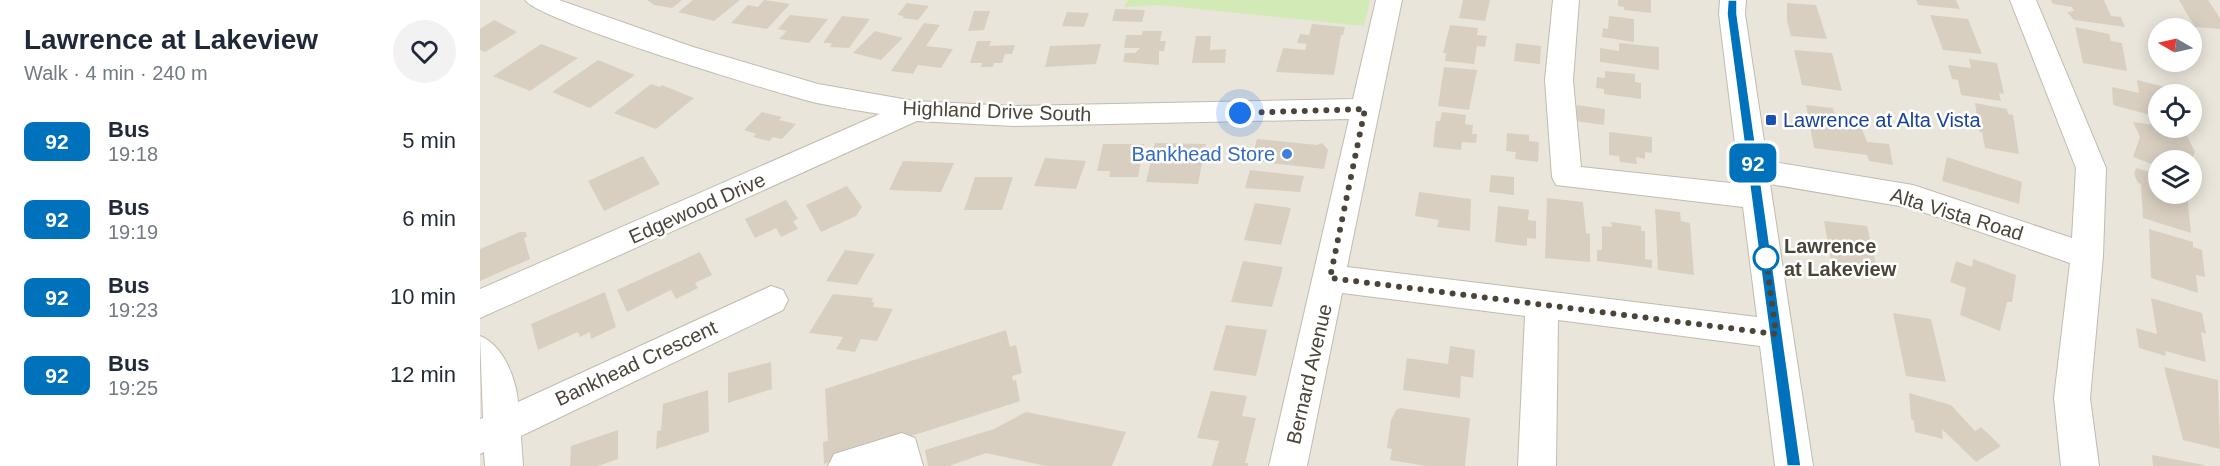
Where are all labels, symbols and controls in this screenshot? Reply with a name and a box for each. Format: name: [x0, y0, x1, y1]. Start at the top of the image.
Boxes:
north arrow: [2148, 18, 2202, 72]
map controls: [2148, 18, 2202, 204]
button: heart: [393, 20, 456, 83]
text: Lawrence at Lakeview: [24, 24, 318, 55]
text: Walk · 4 min · 240 m: [24, 62, 208, 84]
button: locate: [2148, 84, 2202, 138]
street label: Highland Drive South: [902, 97, 1092, 125]
your location: [1225, 98, 1255, 128]
place label: Lawrence at Alta Vista: [1783, 109, 1981, 131]
marker: Lawrence at Alta Vista: [1764, 113, 1778, 127]
text: Bus: [108, 117, 150, 142]
text: 5 min: [402, 128, 456, 153]
text: 92: [45, 130, 69, 153]
text: 19:18: [108, 143, 158, 165]
place label: Bankhead Store: [1132, 143, 1275, 165]
line badge: 92: [1726, 144, 1780, 182]
marker: Bankhead Store: [1280, 147, 1294, 161]
button: layers: [2148, 150, 2202, 204]
text: 92: [1741, 152, 1765, 175]
street label: Edgewood Drive: [625, 168, 769, 248]
street label: Alta Vista Road: [1888, 183, 2026, 245]
text: Bus: [108, 195, 150, 220]
text: 6 min: [402, 206, 456, 231]
text: 92: [45, 208, 69, 231]
text: 19:19: [108, 221, 158, 243]
place label: Lawrence at Lakeview: [1784, 235, 1897, 280]
marker: Lawrence at Lakeview: [1753, 245, 1779, 271]
text: Bus: [108, 273, 150, 298]
text: 10 min: [390, 284, 456, 309]
text: 92: [45, 286, 69, 309]
text: 19:23: [108, 299, 158, 321]
street label: Bernard Avenue: [1282, 302, 1336, 446]
street label: Bankhead Crescent: [552, 316, 721, 410]
text: Bus: [108, 351, 150, 376]
text: 12 min: [390, 362, 456, 387]
text: 92: [45, 364, 69, 387]
text: 19:25: [108, 377, 158, 399]

